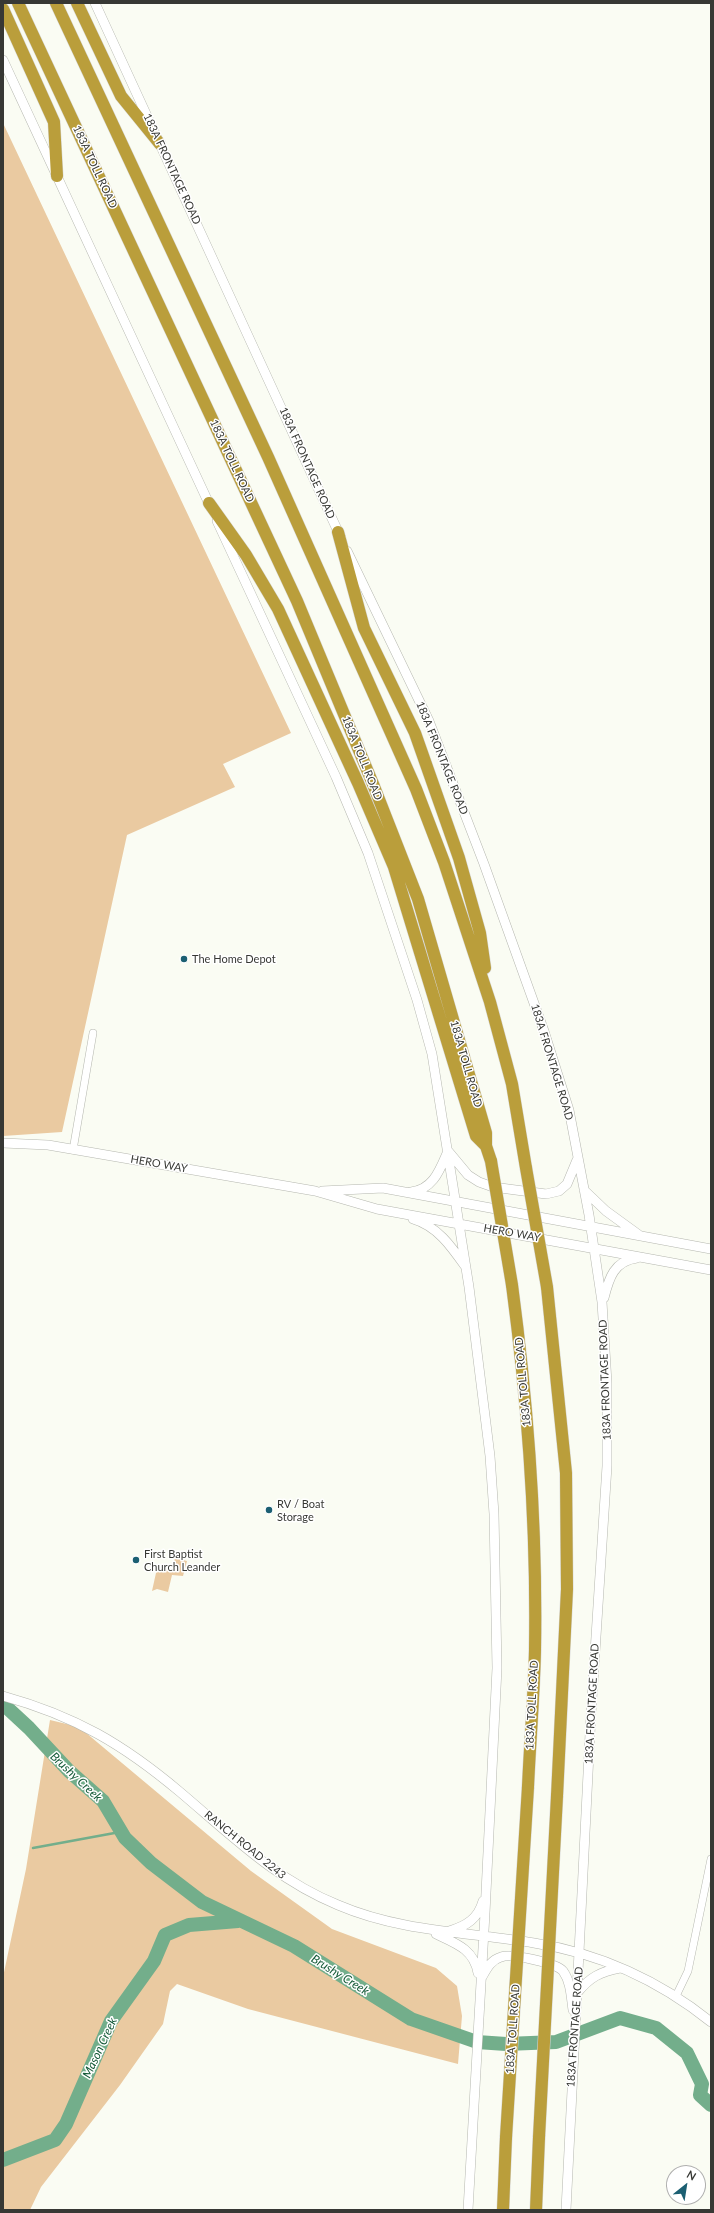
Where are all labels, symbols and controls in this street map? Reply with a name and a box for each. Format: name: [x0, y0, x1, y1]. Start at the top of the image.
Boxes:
street label: 183A FRONTAGE ROAD: [140, 111, 204, 227]
street label: 183A TOLL ROAD: [70, 124, 120, 210]
street label: 183A FRONTAGE ROAD: [276, 405, 338, 521]
street label: 183A TOLL ROAD: [207, 418, 257, 504]
street label: 183A FRONTAGE ROAD: [413, 699, 471, 817]
street label: 183A TOLL ROAD: [339, 714, 385, 802]
place label: The Home Depot: [192, 952, 276, 966]
marker: The Home Depot: [179, 954, 189, 964]
street label: 183A FRONTAGE ROAD: [528, 1002, 576, 1122]
street label: 183A TOLL ROAD: [447, 1019, 485, 1109]
street label: HERO WAY: [129, 1152, 189, 1176]
street label: HERO WAY: [482, 1221, 542, 1245]
street label: 183A FRONTAGE ROAD: [596, 1319, 614, 1441]
street label: 183A TOLL ROAD: [513, 1337, 533, 1427]
place label: RV / Boat Storage: [277, 1497, 324, 1523]
marker: RV / Boat Storage: [264, 1505, 274, 1515]
place label: First Baptist Church Leander: [144, 1547, 220, 1573]
marker: First Baptist Church Leander: [131, 1555, 141, 1565]
street label: 183A FRONTAGE ROAD: [582, 1643, 602, 1765]
street label: 183A TOLL ROAD: [523, 1660, 541, 1750]
water label: Brushy Creek: [47, 1749, 105, 1805]
street label: RANCH ROAD 2243: [202, 1808, 288, 1882]
water label: Brushy Creek: [308, 1952, 372, 1998]
street label: 183A FRONTAGE ROAD: [564, 1966, 586, 2088]
street label: 183A TOLL ROAD: [503, 1984, 523, 2074]
water label: Mason Creek: [80, 2016, 120, 2080]
north arrow: [666, 2165, 706, 2205]
text: N: [685, 2167, 699, 2183]

